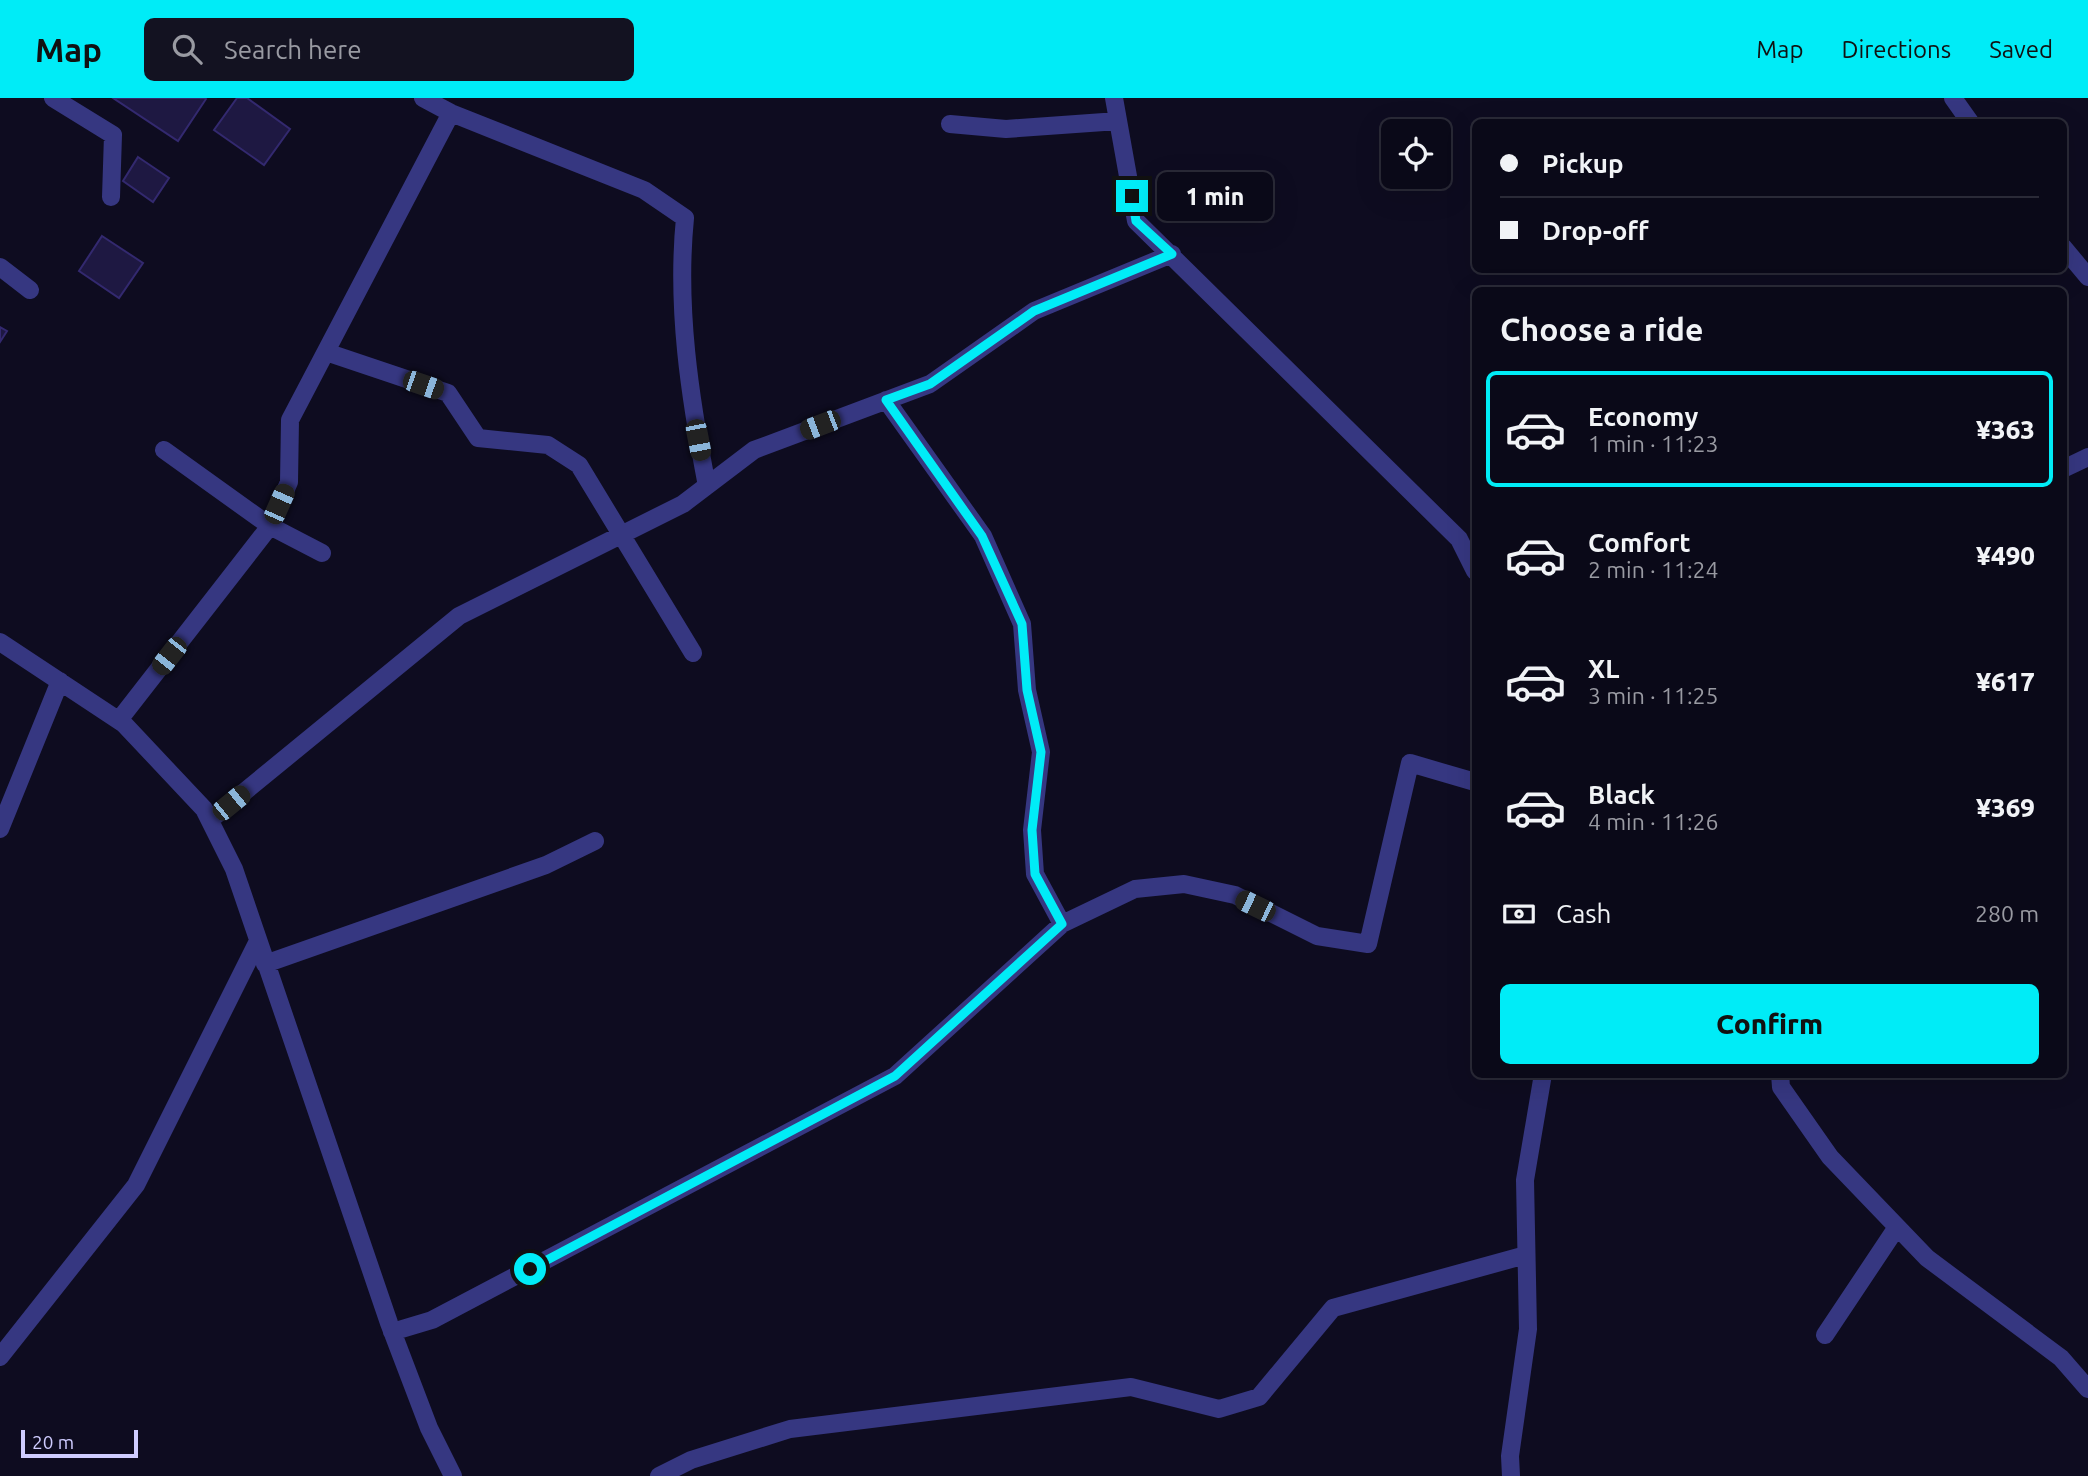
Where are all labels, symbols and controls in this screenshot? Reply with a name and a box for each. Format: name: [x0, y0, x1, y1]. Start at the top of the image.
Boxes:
search box: [144, 18, 634, 81]
icon: search: [168, 30, 206, 68]
text: Map: [35, 31, 102, 68]
text: Search here: [224, 35, 362, 64]
text: Map: [1756, 36, 1803, 63]
text: Directions: [1841, 36, 1951, 63]
text: Saved: [1989, 36, 2053, 63]
map controls: [1381, 119, 1451, 189]
button: locate: [1381, 119, 1451, 189]
text: Pickup: [1542, 149, 1624, 178]
callout: 1 min: [1156, 172, 1272, 220]
route end: [1116, 180, 1148, 212]
text: 1 min: [1186, 184, 1244, 209]
text: Drop-off: [1542, 216, 1649, 245]
text: Choose a ride: [1500, 311, 1703, 347]
car: [400, 368, 447, 402]
icon: car: [1504, 398, 1567, 461]
text: Economy: [1588, 402, 1698, 431]
car: [797, 408, 844, 442]
text: ¥363: [1976, 415, 2035, 444]
car: [684, 417, 713, 463]
text: 1 min · 11:23: [1588, 431, 1719, 456]
car: [261, 481, 298, 527]
icon: car: [1504, 524, 1567, 587]
text: Comfort: [1588, 528, 1691, 557]
text: ¥490: [1976, 541, 2035, 570]
text: 2 min · 11:24: [1588, 557, 1719, 582]
car: [148, 633, 191, 679]
icon: car: [1504, 650, 1567, 713]
text: XL: [1588, 654, 1619, 683]
text: ¥617: [1976, 667, 2035, 696]
text: 3 min · 11:25: [1588, 683, 1719, 708]
icon: car: [1504, 776, 1567, 839]
text: Black: [1588, 780, 1655, 809]
car: [209, 782, 254, 824]
text: ¥369: [1976, 793, 2035, 822]
text: 4 min · 11:26: [1588, 809, 1719, 834]
car: [1232, 887, 1279, 925]
icon: cash: [1500, 895, 1538, 933]
text: Cash: [1556, 899, 1611, 928]
text: 280 m: [1975, 901, 2039, 926]
button: Confirm: [1500, 984, 2039, 1064]
route start: [514, 1253, 546, 1285]
scale bar: [21, 1427, 138, 1459]
text: 20 m: [32, 1431, 74, 1453]

